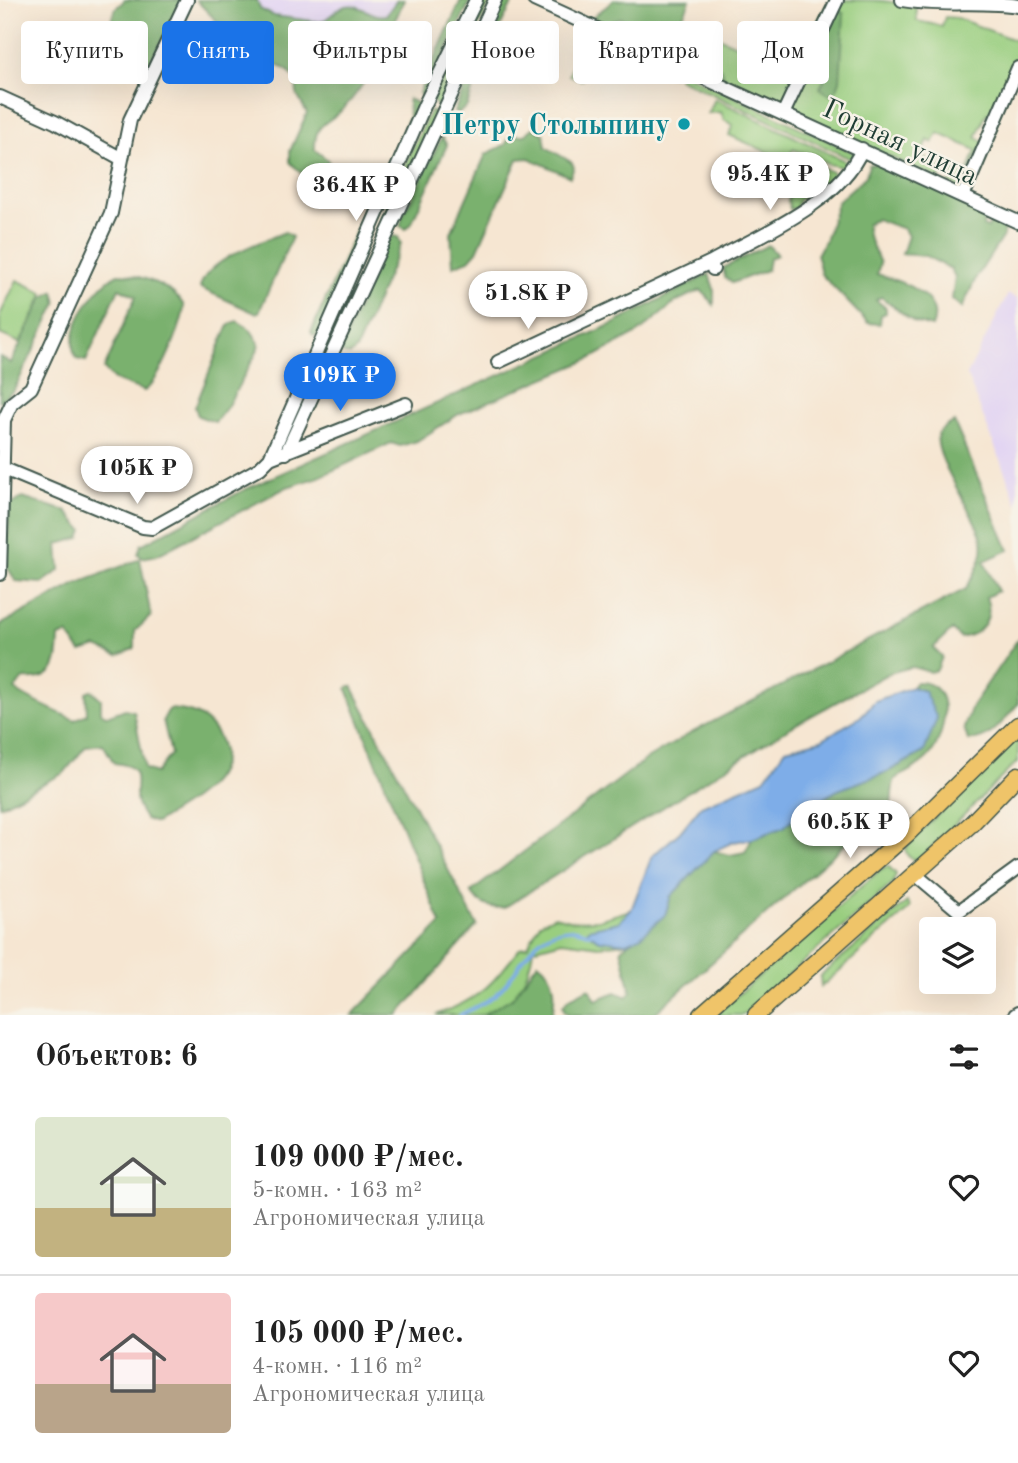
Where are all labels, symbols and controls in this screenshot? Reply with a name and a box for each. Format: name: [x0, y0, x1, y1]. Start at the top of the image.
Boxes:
chip: Купить: [21, 21, 148, 84]
chip: Снять: [162, 21, 274, 84]
chip: Фильтры: [288, 21, 432, 84]
chip: Новое: [446, 21, 559, 84]
chip: Квартира: [573, 21, 723, 84]
chip: Дом: [737, 21, 829, 84]
street label: Горная улица: [818, 96, 982, 192]
place label: Петру Столыпину: [441, 112, 670, 141]
marker: Петру Столыпину: [676, 116, 692, 132]
pin: 95.4K ₽: [705, 152, 835, 212]
text: 95.4K ₽: [727, 163, 813, 186]
pin: 36.4K ₽: [291, 164, 421, 223]
text: 36.4K ₽: [313, 174, 399, 197]
pin: 51.8K ₽: [463, 272, 593, 331]
text: 51.8K ₽: [485, 282, 571, 305]
pin: 109K ₽: [283, 354, 397, 413]
text: 109K ₽: [300, 364, 380, 387]
pin: 105K ₽: [80, 447, 194, 506]
text: 105K ₽: [97, 457, 177, 480]
pin: 60.5K ₽: [785, 800, 915, 860]
text: 60.5K ₽: [807, 811, 893, 834]
map controls: [919, 917, 996, 994]
button: layers: [919, 917, 996, 994]
icon: filters: [945, 1038, 983, 1076]
text: Объектов: 6: [35, 1042, 198, 1072]
text: 109 000 ₽/мес.: [252, 1143, 464, 1173]
icon: home: [91, 1145, 175, 1229]
icon: heart: [945, 1168, 983, 1206]
text: 5-комн. · 163 m²: [252, 1179, 422, 1202]
text: Агрономическая улица: [252, 1207, 485, 1230]
text: 105 000 ₽/мес.: [252, 1319, 464, 1349]
icon: home: [91, 1321, 175, 1405]
icon: heart: [945, 1344, 983, 1382]
text: 4-комн. · 116 m²: [252, 1355, 422, 1378]
text: Агрономическая улица: [252, 1383, 485, 1406]

